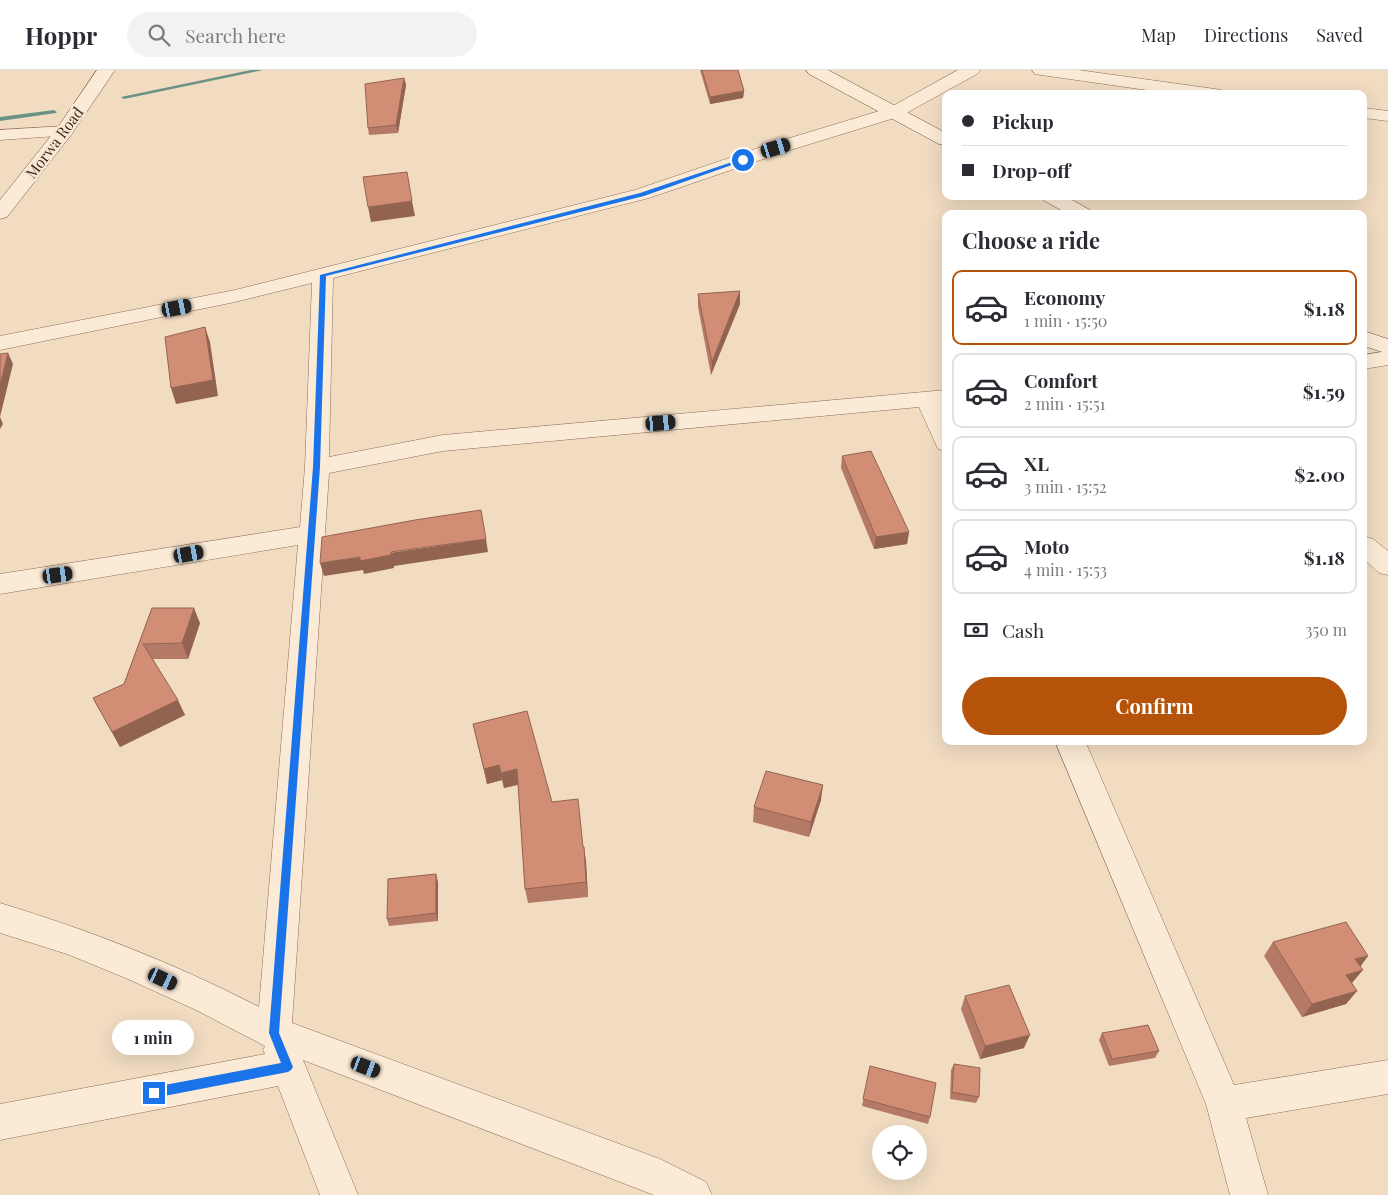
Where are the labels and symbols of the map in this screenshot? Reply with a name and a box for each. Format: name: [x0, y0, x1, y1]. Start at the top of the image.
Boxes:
street label: Morwa Road: [21, 102, 88, 182]
car: [759, 136, 792, 160]
route start: [732, 149, 754, 171]
car: [160, 298, 193, 318]
car: [645, 414, 676, 432]
car: [172, 544, 205, 564]
car: [42, 565, 73, 585]
car: [146, 966, 179, 992]
callout: 1 min: [113, 1020, 195, 1056]
car: [349, 1055, 382, 1079]
route end: [143, 1082, 165, 1104]

